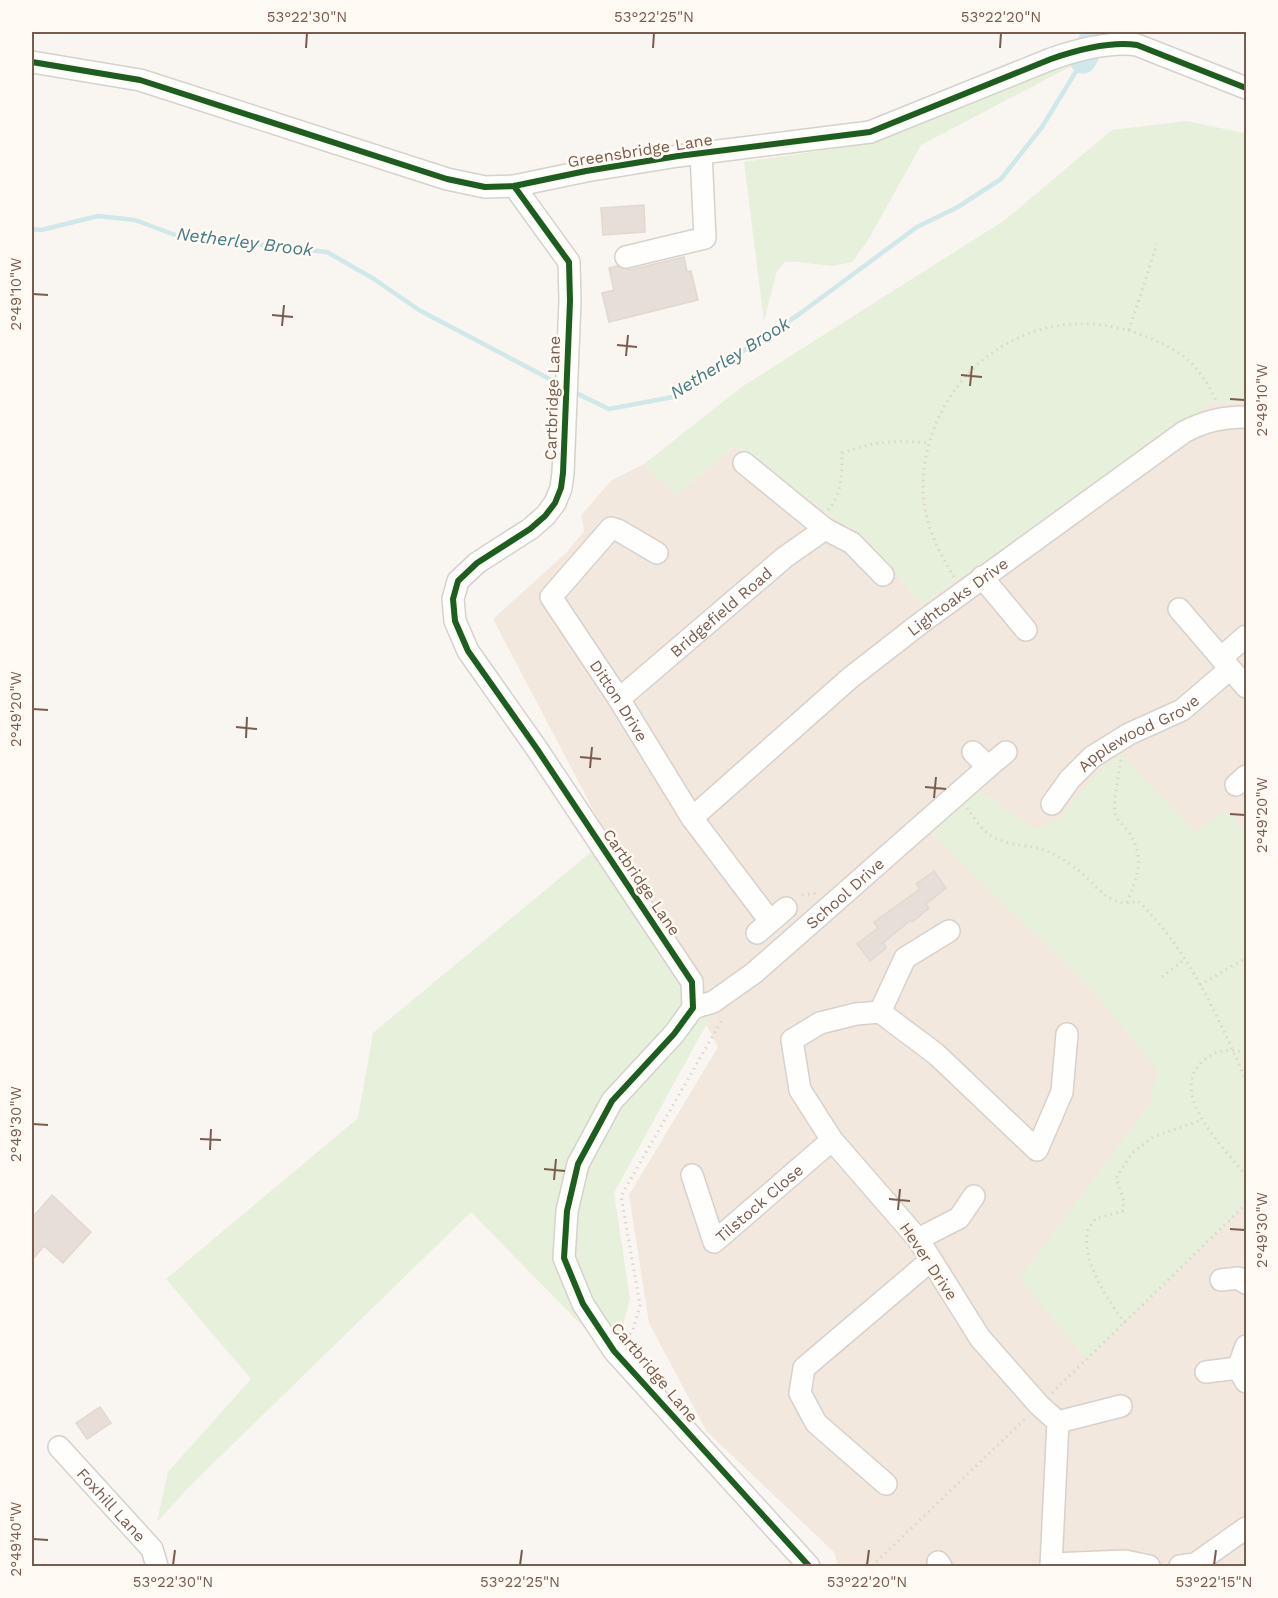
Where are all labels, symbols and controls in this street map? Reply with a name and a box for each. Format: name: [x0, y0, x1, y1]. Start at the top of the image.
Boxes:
text: 53°22'30"N: [267, 8, 347, 26]
text: 53°22'25"N: [614, 8, 694, 26]
text: 53°22'20"N: [961, 8, 1041, 26]
street label: Greensbridge Lane: [566, 130, 714, 171]
water label: Netherley Brook: [176, 223, 316, 260]
text: 2°49'10"W: [7, 258, 25, 330]
water label: Netherley Brook: [666, 312, 794, 403]
street label: Cartbridge Lane: [541, 335, 564, 461]
text: 2°49'10"W: [1253, 364, 1271, 436]
street label: Lightoaks Drive: [904, 554, 1012, 640]
street label: Bridgefield Road: [666, 563, 776, 661]
street label: Ditton Drive: [586, 657, 652, 745]
text: 2°49'20"W: [7, 671, 25, 747]
street label: Applewood Grove: [1074, 691, 1203, 776]
text: 2°49'20"W: [1253, 777, 1271, 853]
street label: Cartbridge Lane: [599, 825, 684, 939]
street label: School Drive: [802, 854, 888, 933]
text: 2°49'30"W: [7, 1086, 25, 1162]
street label: Tilstock Close: [712, 1160, 807, 1247]
text: 2°49'30"W: [1253, 1192, 1271, 1268]
street label: Hever Drive: [896, 1219, 962, 1304]
street label: Cartbridge Lane: [607, 1318, 702, 1426]
street label: Foxhill Lane: [73, 1464, 150, 1546]
text: 2°49'40"W: [7, 1502, 25, 1576]
text: 53°22'30"N: [133, 1573, 213, 1591]
text: 53°22'25"N: [480, 1573, 560, 1591]
text: 53°22'20"N: [827, 1573, 907, 1591]
text: 53°22'15"N: [1175, 1573, 1253, 1591]

